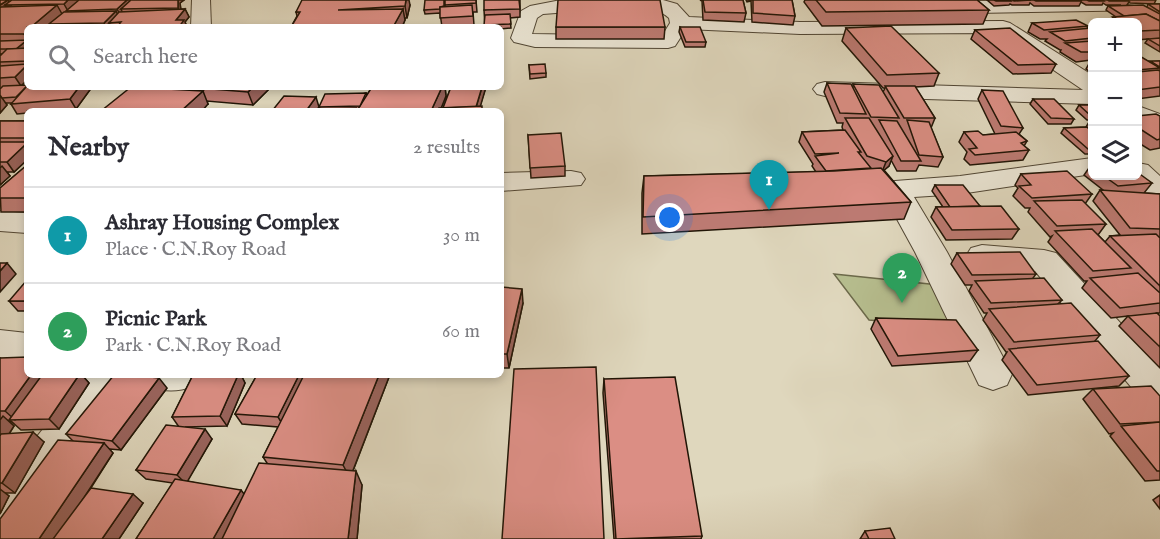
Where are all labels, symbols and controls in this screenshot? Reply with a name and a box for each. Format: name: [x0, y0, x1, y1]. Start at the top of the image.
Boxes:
map controls: [1088, 18, 1142, 180]
button: +: [1088, 18, 1142, 72]
search box: [24, 24, 504, 90]
icon: search: [45, 41, 78, 74]
text: Search here: [93, 43, 198, 71]
button: −: [1088, 72, 1142, 126]
button: layers: [1088, 126, 1142, 180]
text: Nearby: [48, 131, 129, 164]
text: 2 results: [413, 135, 480, 160]
pin: 1: [750, 160, 788, 210]
your location: [655, 203, 684, 232]
text: Ashray Housing Complex: [105, 209, 339, 237]
text: 1: [64, 223, 71, 248]
text: 30 m: [443, 223, 480, 248]
text: Place · C.N.Roy Road: [105, 237, 286, 262]
pin: 2: [882, 254, 922, 303]
text: Picnic Park: [105, 305, 207, 333]
text: 2: [63, 319, 72, 344]
text: 60 m: [442, 319, 480, 344]
text: Park · C.N.Roy Road: [105, 333, 281, 358]

